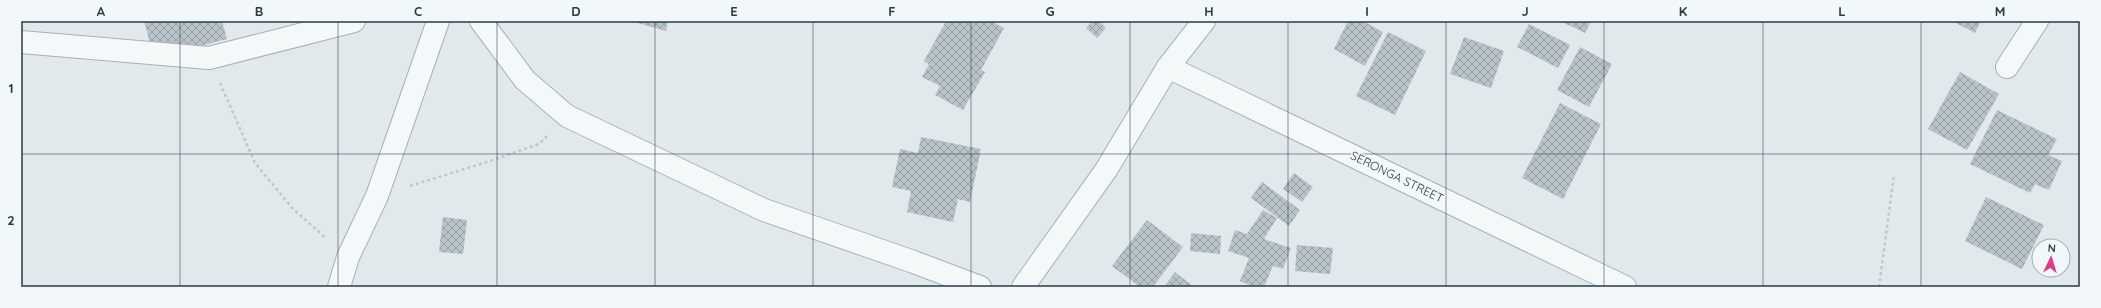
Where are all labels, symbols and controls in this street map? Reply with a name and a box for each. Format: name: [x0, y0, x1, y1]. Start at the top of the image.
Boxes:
text: A: [97, 3, 106, 19]
text: B: [255, 3, 263, 19]
text: C: [414, 3, 422, 19]
text: D: [571, 3, 581, 19]
text: E: [730, 3, 738, 19]
text: F: [888, 3, 896, 19]
text: G: [1045, 3, 1055, 19]
text: H: [1204, 3, 1214, 19]
text: I: [1365, 3, 1369, 19]
text: J: [1521, 3, 1529, 19]
text: K: [1679, 3, 1688, 19]
text: L: [1838, 3, 1846, 19]
text: M: [1995, 3, 2005, 19]
text: 1: [8, 80, 14, 96]
street label: SERONGA STREET: [1348, 148, 1446, 206]
text: 2: [7, 212, 15, 228]
north arrow: [2031, 238, 2071, 278]
text: N: [2047, 241, 2056, 255]

